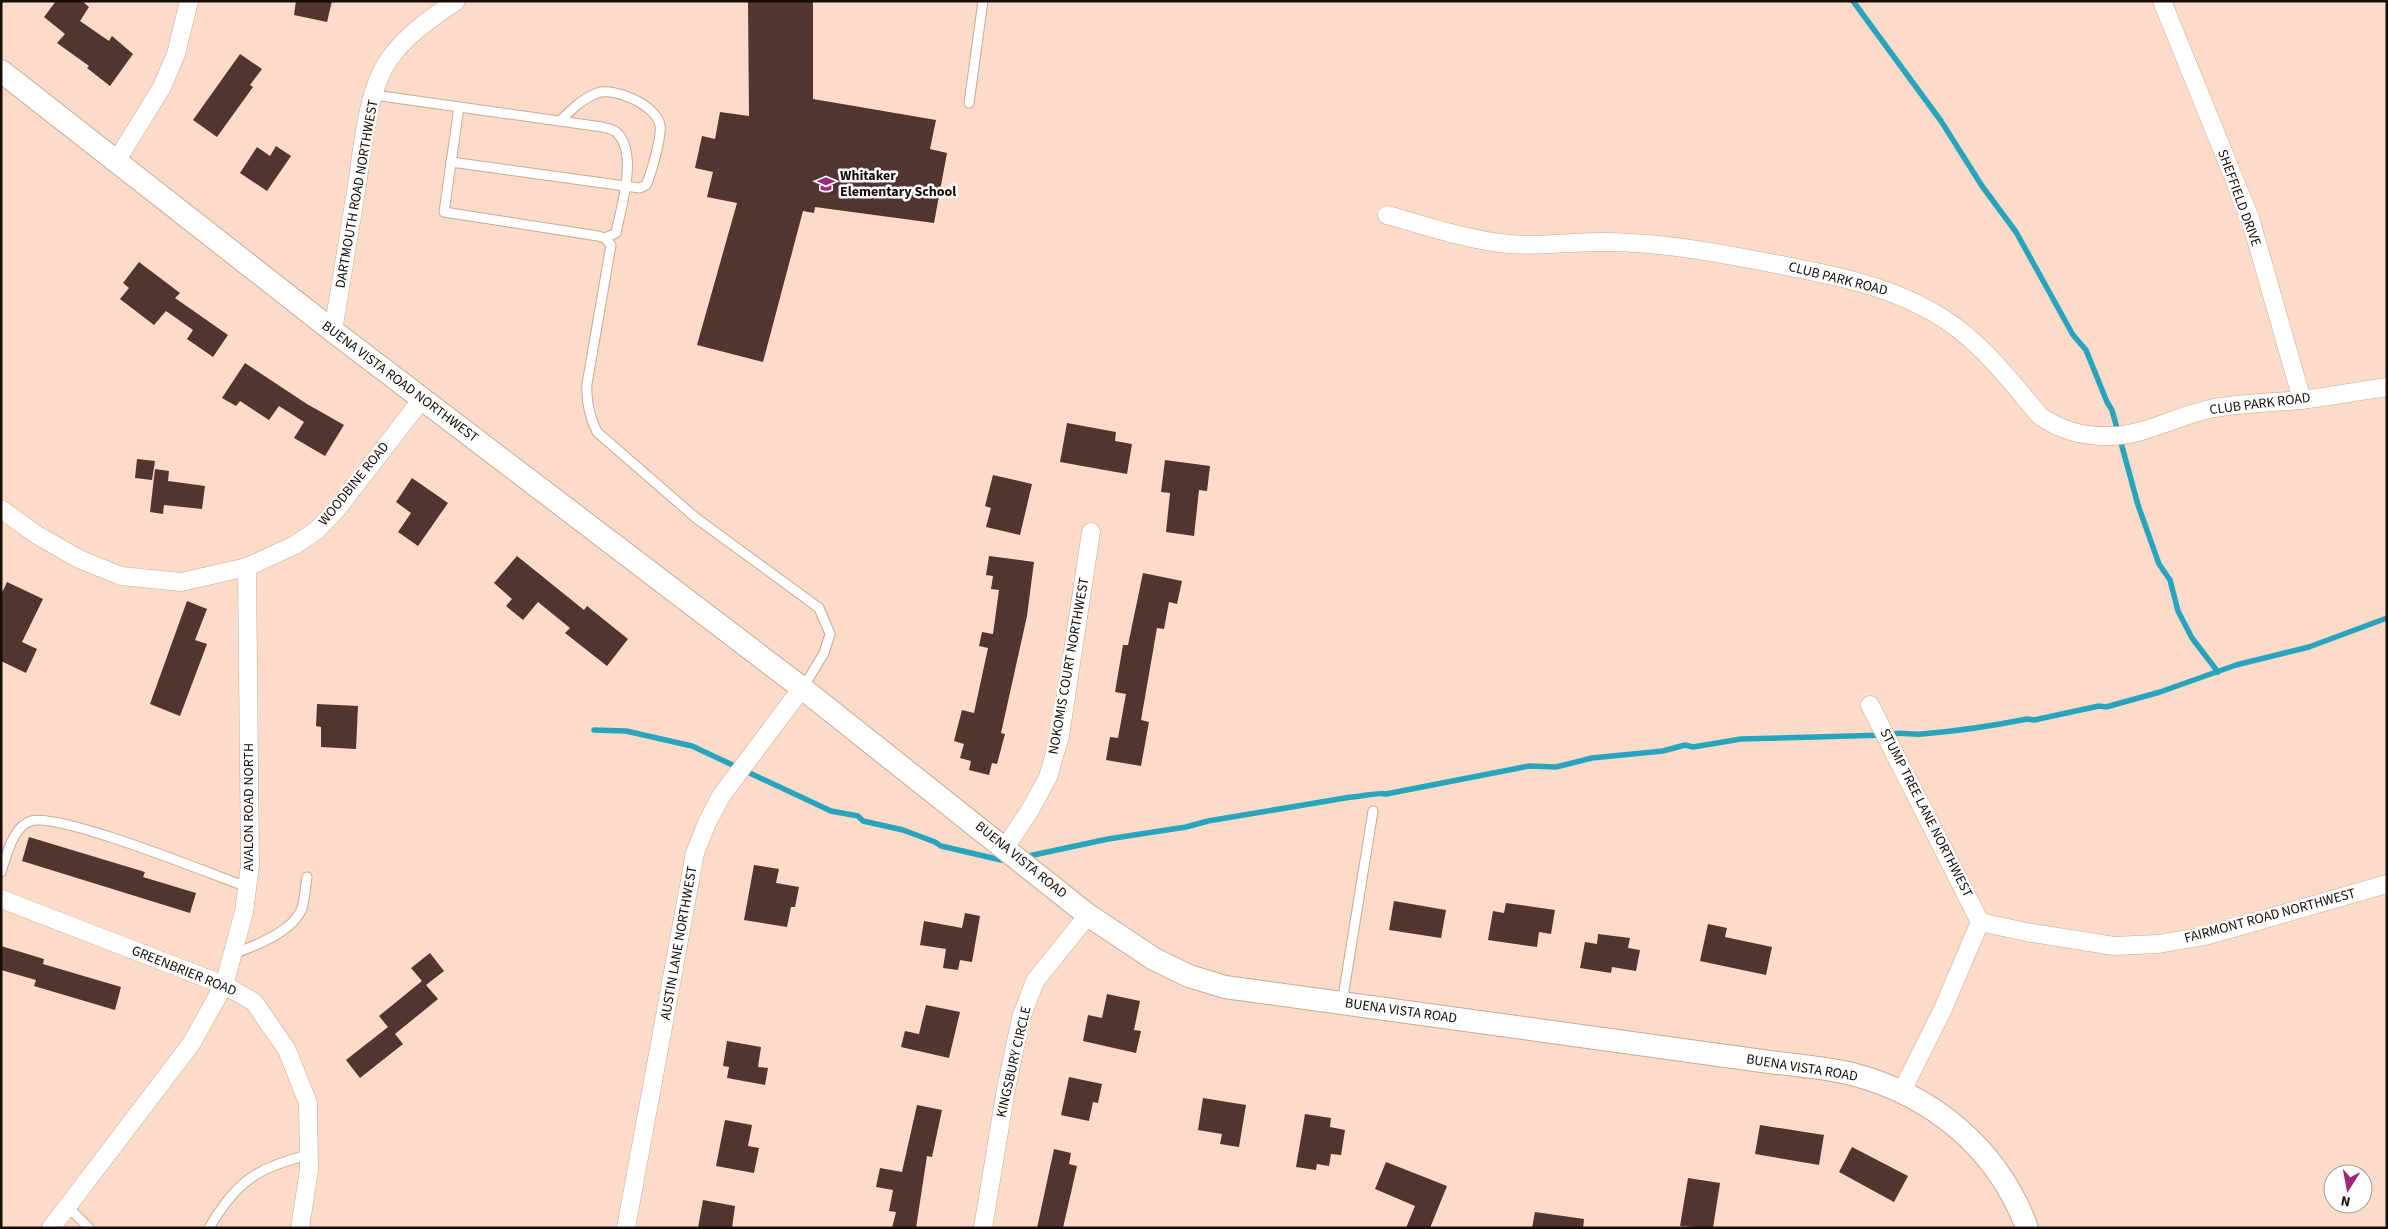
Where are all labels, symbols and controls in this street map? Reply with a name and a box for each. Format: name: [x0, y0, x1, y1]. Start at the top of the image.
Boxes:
street label: DARTMOUTH ROAD NORTHWEST: [331, 98, 384, 290]
street label: SHEFFIELD DRIVE: [2212, 147, 2266, 249]
place label: Whitaker Elementary School: [840, 166, 956, 202]
school or university icon: Whitaker Elementary School: [816, 174, 836, 194]
street label: CLUB PARK ROAD: [1786, 257, 1890, 301]
street label: BUENA VISTA ROAD NORTHWEST: [318, 316, 483, 448]
street label: CLUB PARK ROAD: [2208, 388, 2312, 420]
street label: WOODBINE ROAD: [314, 438, 394, 530]
street label: NOKOMIS COURT NORTHWEST: [1044, 575, 1095, 756]
street label: STUMP TREE LANE NORTHWEST: [1875, 725, 1978, 901]
street label: AVALON ROAD NORTH: [239, 743, 259, 871]
street label: BUENA VISTA ROAD: [971, 817, 1071, 903]
street label: AUSTIN LANE NORTHWEST: [656, 864, 702, 1022]
street label: FAIRMONT ROAD NORTHWEST: [2182, 883, 2358, 948]
street label: GREENBRIER ROAD: [128, 941, 240, 1001]
street label: BUENA VISTA ROAD: [1344, 993, 1458, 1029]
street label: KINGSBURY CIRCLE: [991, 1004, 1037, 1120]
street label: BUENA VISTA ROAD: [1745, 1049, 1859, 1087]
north arrow: [2323, 1164, 2373, 1214]
text: N: [2339, 1190, 2352, 1211]

